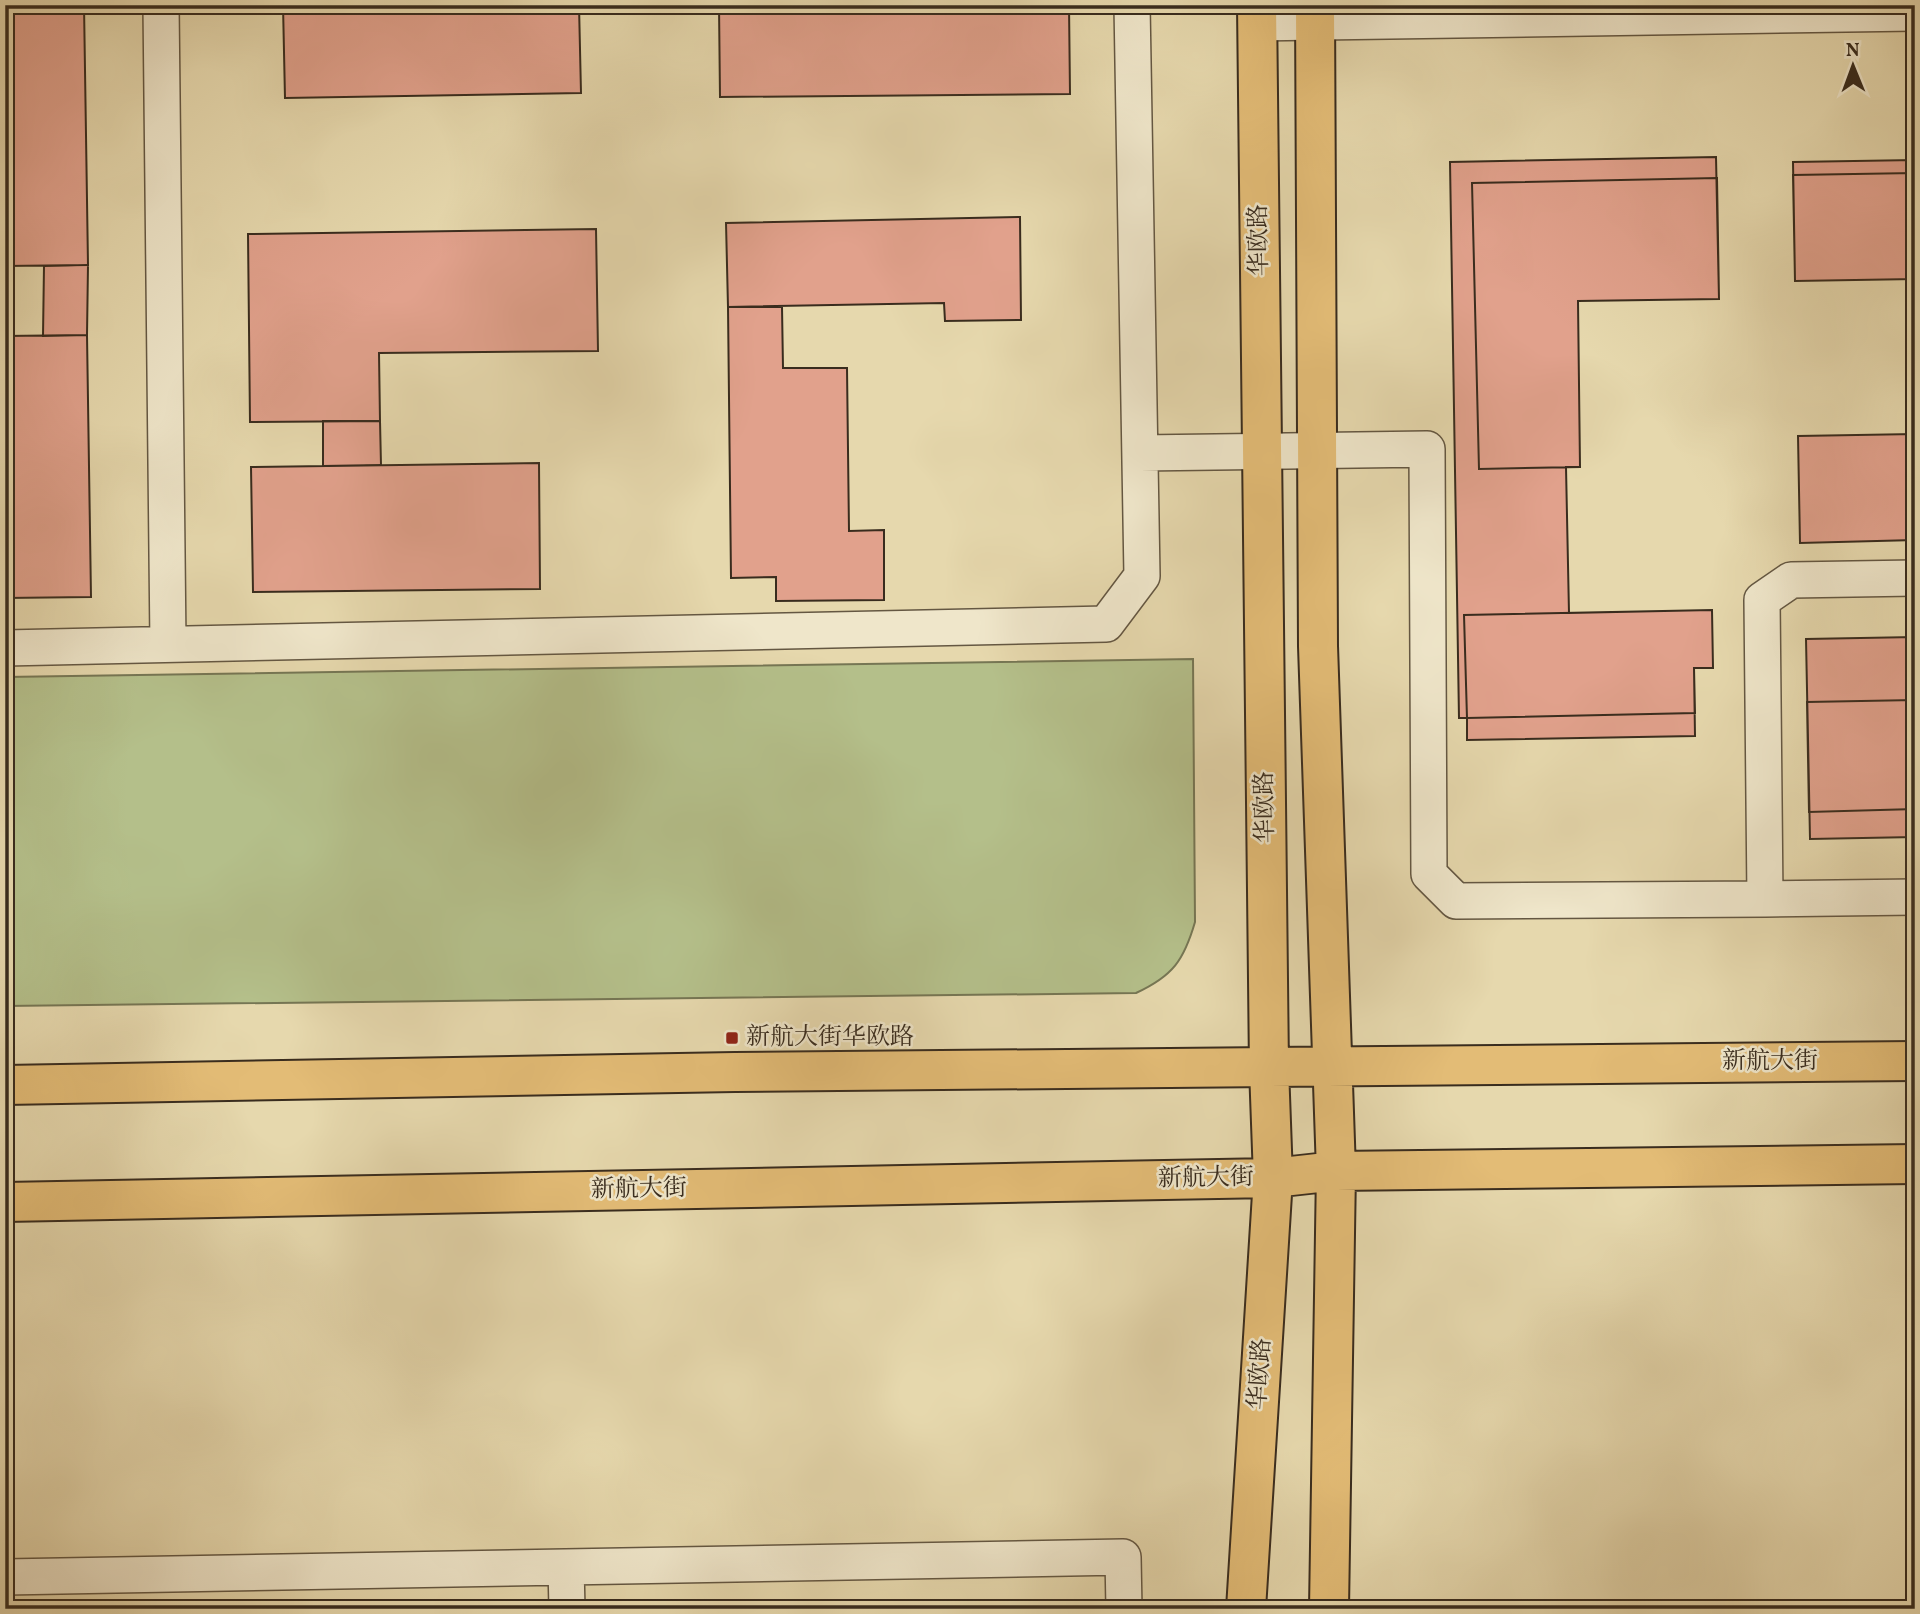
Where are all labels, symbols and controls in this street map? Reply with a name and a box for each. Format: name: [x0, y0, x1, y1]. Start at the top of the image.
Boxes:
north arrow: [1818, 32, 1888, 102]
text: N: [1846, 38, 1860, 64]
street label: 华欧路: [1242, 204, 1278, 276]
street label: 华欧路: [1248, 771, 1284, 843]
place label: 新航大街华欧路: [746, 1021, 914, 1055]
marker: 新航大街华欧路: [724, 1030, 740, 1046]
street label: 新航大街: [1722, 1045, 1818, 1079]
street label: 新航大街: [1158, 1161, 1254, 1197]
street label: 新航大街: [591, 1172, 687, 1208]
street label: 华欧路: [1242, 1337, 1280, 1411]

